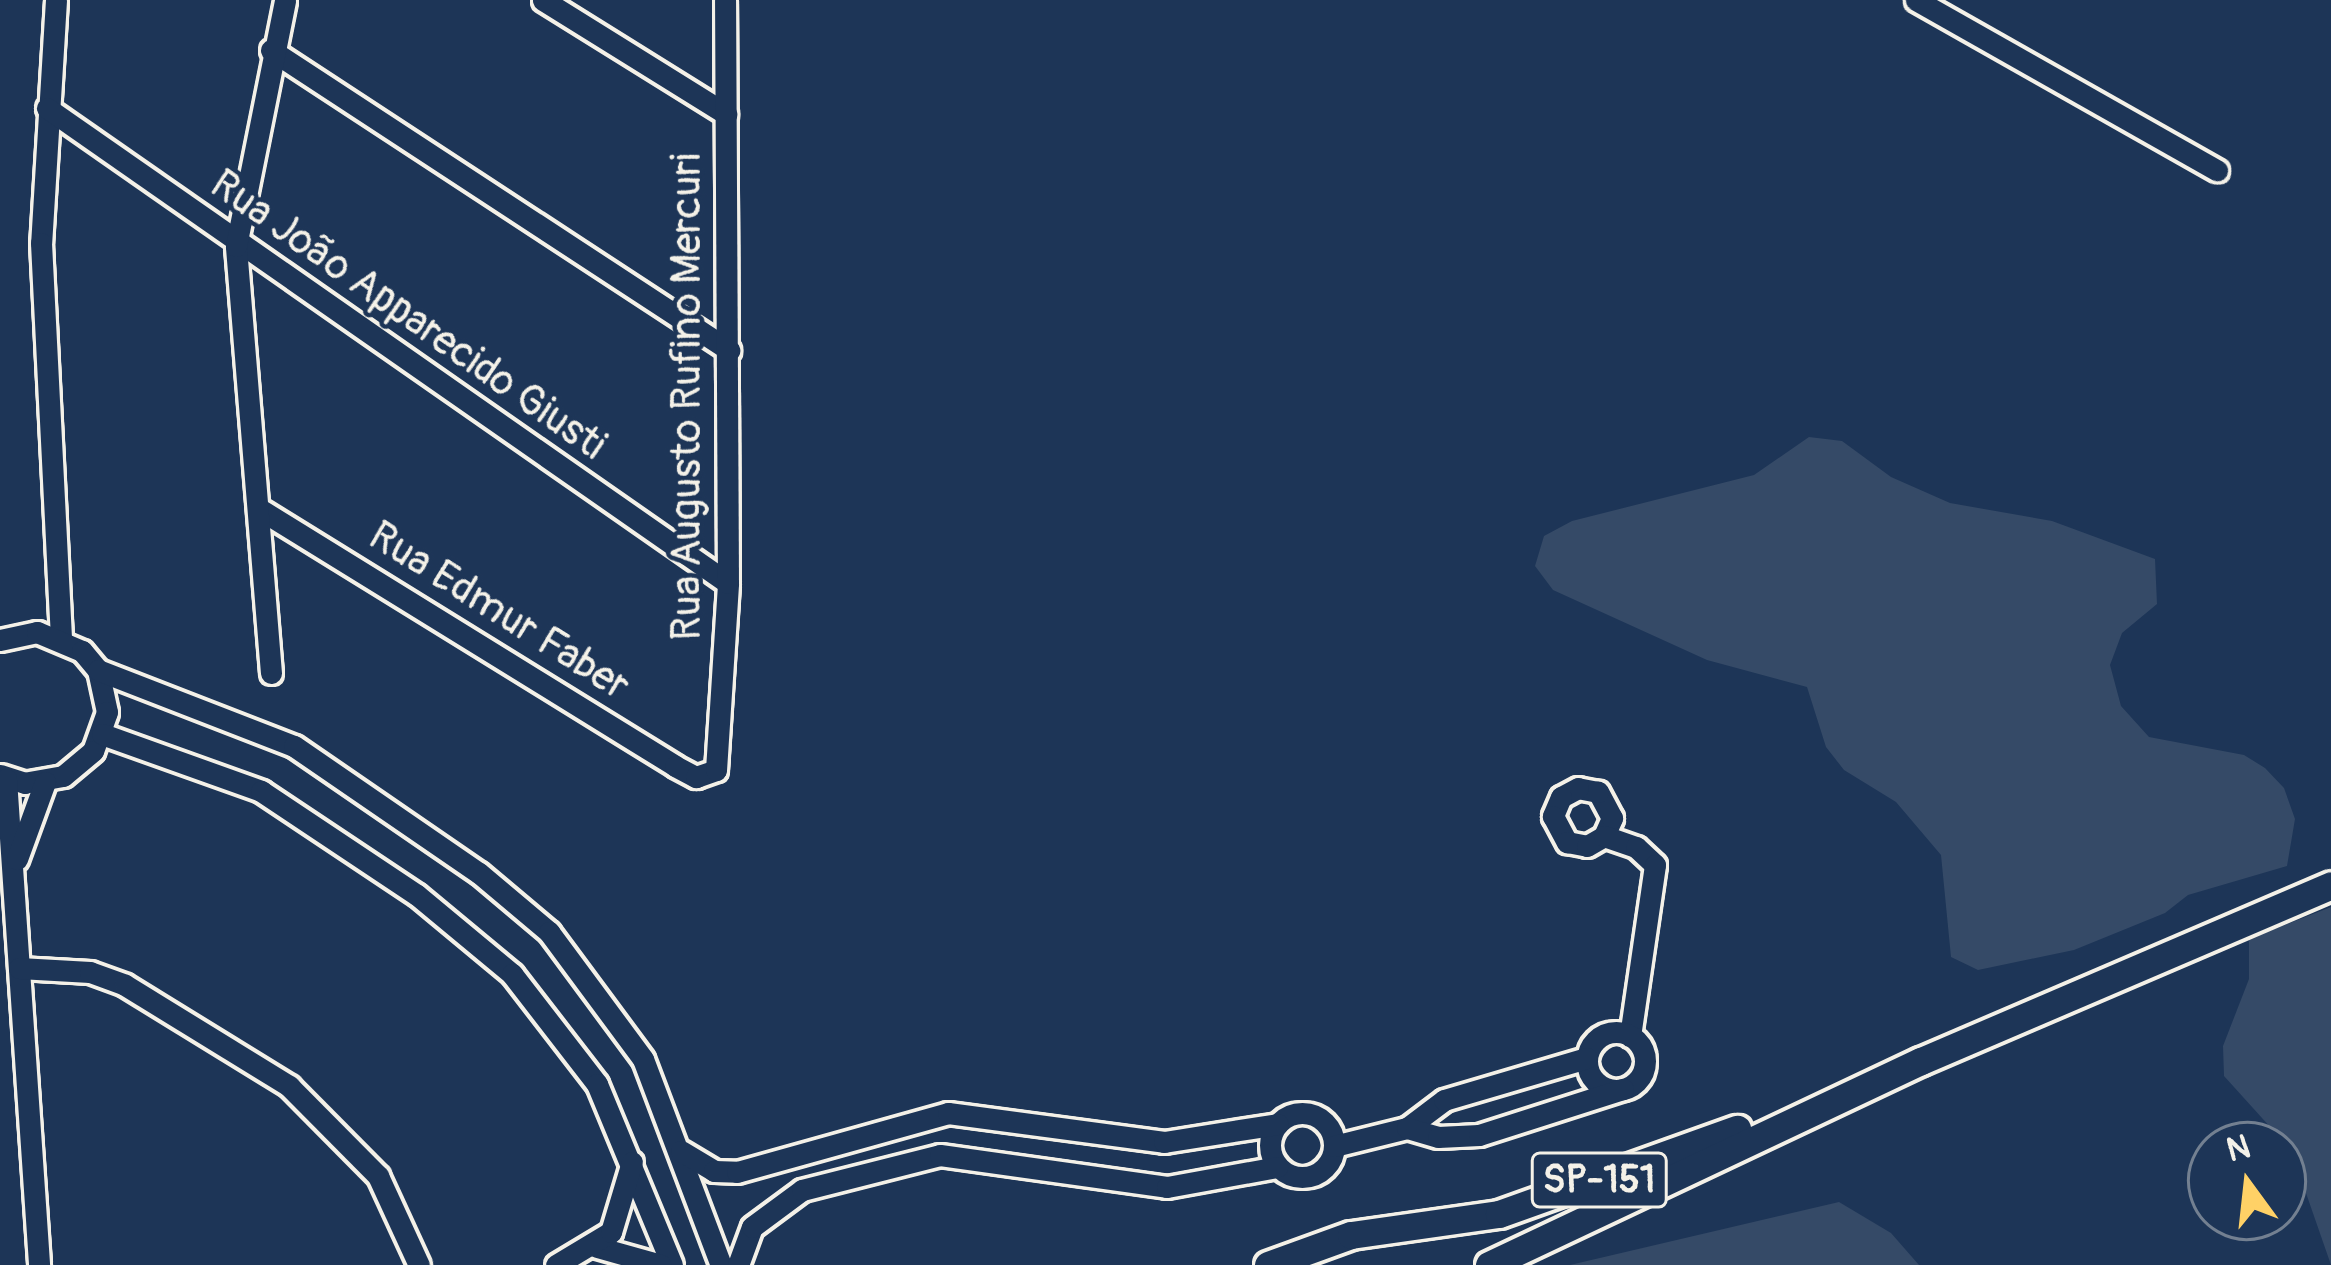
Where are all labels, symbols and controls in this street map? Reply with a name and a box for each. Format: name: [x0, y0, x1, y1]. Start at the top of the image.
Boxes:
street label: Rua Augusto Rufino Mercuri: [662, 153, 712, 641]
street label: Rua João Apparecido Giusti: [201, 159, 615, 471]
street label: Rua Edmur Faber: [359, 511, 639, 711]
north arrow: [2187, 1121, 2307, 1241]
text: N: [2222, 1126, 2254, 1171]
road number: SP-151: [1530, 1147, 1668, 1213]

